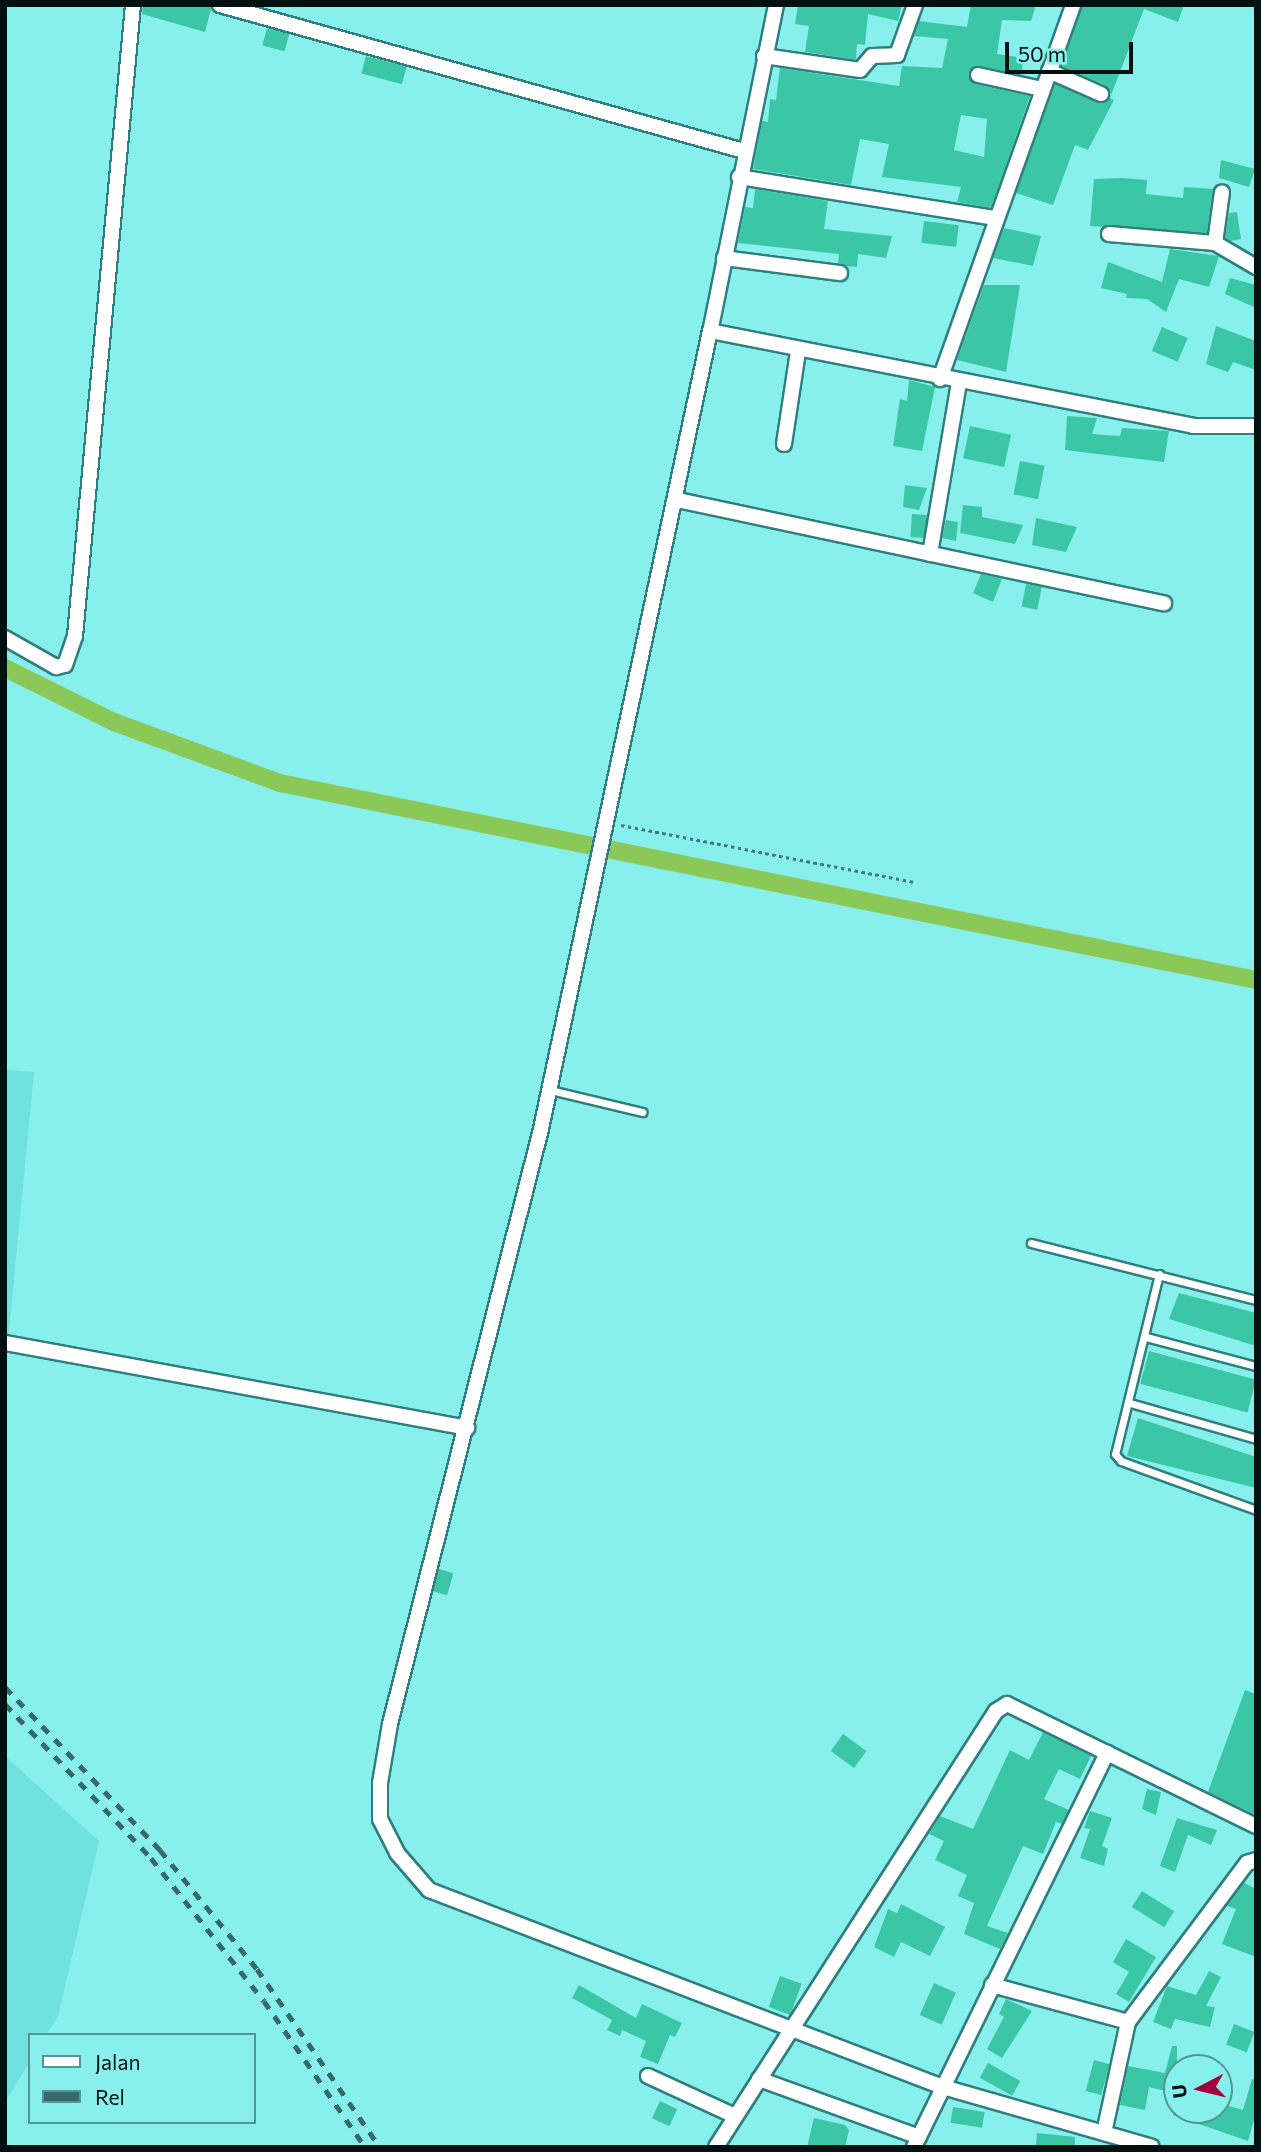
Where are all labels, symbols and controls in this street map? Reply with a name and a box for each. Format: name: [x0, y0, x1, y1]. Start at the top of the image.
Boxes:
scale bar: [1009, 28, 1137, 72]
text: 50 m: [1018, 41, 1066, 66]
legend: [28, 2033, 256, 2124]
text: Jalan: [95, 2049, 140, 2074]
north arrow: [1163, 2054, 1233, 2124]
text: U: [1166, 2083, 1191, 2100]
text: Rel: [95, 2084, 125, 2109]

